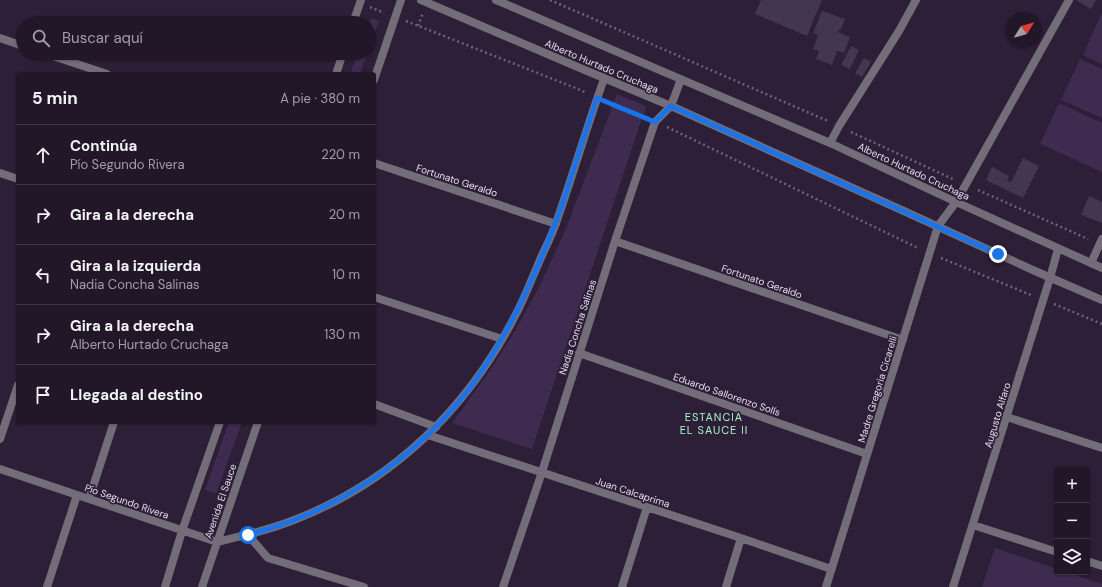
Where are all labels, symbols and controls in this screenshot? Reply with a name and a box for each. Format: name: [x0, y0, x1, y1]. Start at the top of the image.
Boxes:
north arrow: [1006, 12, 1042, 48]
search box: [16, 16, 376, 60]
icon: search: [30, 27, 52, 49]
text: Buscar aquí: [62, 28, 143, 48]
street label: Alberto Hurtado Cruchaga: [543, 37, 660, 96]
text: 5 min: [32, 87, 78, 109]
text: A pie · 380 m: [280, 90, 360, 107]
text: Continúa: [70, 136, 137, 156]
street label: Alberto Hurtado Cruchaga: [856, 140, 972, 203]
icon: ahead: [32, 144, 54, 166]
text: 220 m: [321, 146, 360, 163]
text: Pío Segundo Rivera: [70, 156, 185, 173]
street label: Fortunato Geraldo: [415, 161, 499, 200]
icon: right: [32, 204, 54, 226]
text: Gira a la derecha: [70, 205, 194, 225]
text: 20 m: [329, 206, 360, 223]
route end: [989, 245, 1007, 263]
text: Gira a la izquierda: [70, 256, 201, 276]
street label: Fortunato Geraldo: [720, 262, 804, 301]
icon: left: [32, 264, 54, 286]
text: 10 m: [332, 266, 360, 283]
text: Nadia Concha Salinas: [70, 276, 199, 293]
street label: Nadia Concha Salinas: [556, 278, 599, 377]
text: Gira a la derecha: [70, 316, 194, 336]
icon: right: [32, 324, 54, 346]
text: 130 m: [324, 326, 360, 343]
street label: Madre Gregoria Cicarelli: [855, 334, 900, 444]
text: Alberto Hurtado Cruchaga: [70, 336, 228, 353]
street label: Eduardo Sallorenzo Solís: [672, 370, 782, 419]
street label: Augusto Alfaro: [981, 381, 1014, 449]
icon: arrive: [32, 384, 54, 406]
text: Llegada al destino: [70, 385, 203, 405]
district label: ESTANCIA EL SAUCE II: [680, 410, 748, 437]
street label: Avenida El Sauce: [202, 462, 239, 540]
map controls: [1054, 467, 1090, 575]
button: +: [1054, 467, 1090, 503]
street label: Juan Calcaprima: [594, 474, 672, 511]
street label: Pío Segundo Rivera: [83, 481, 171, 522]
button: −: [1054, 503, 1090, 539]
route start: [239, 526, 257, 544]
button: layers: [1054, 539, 1090, 575]

